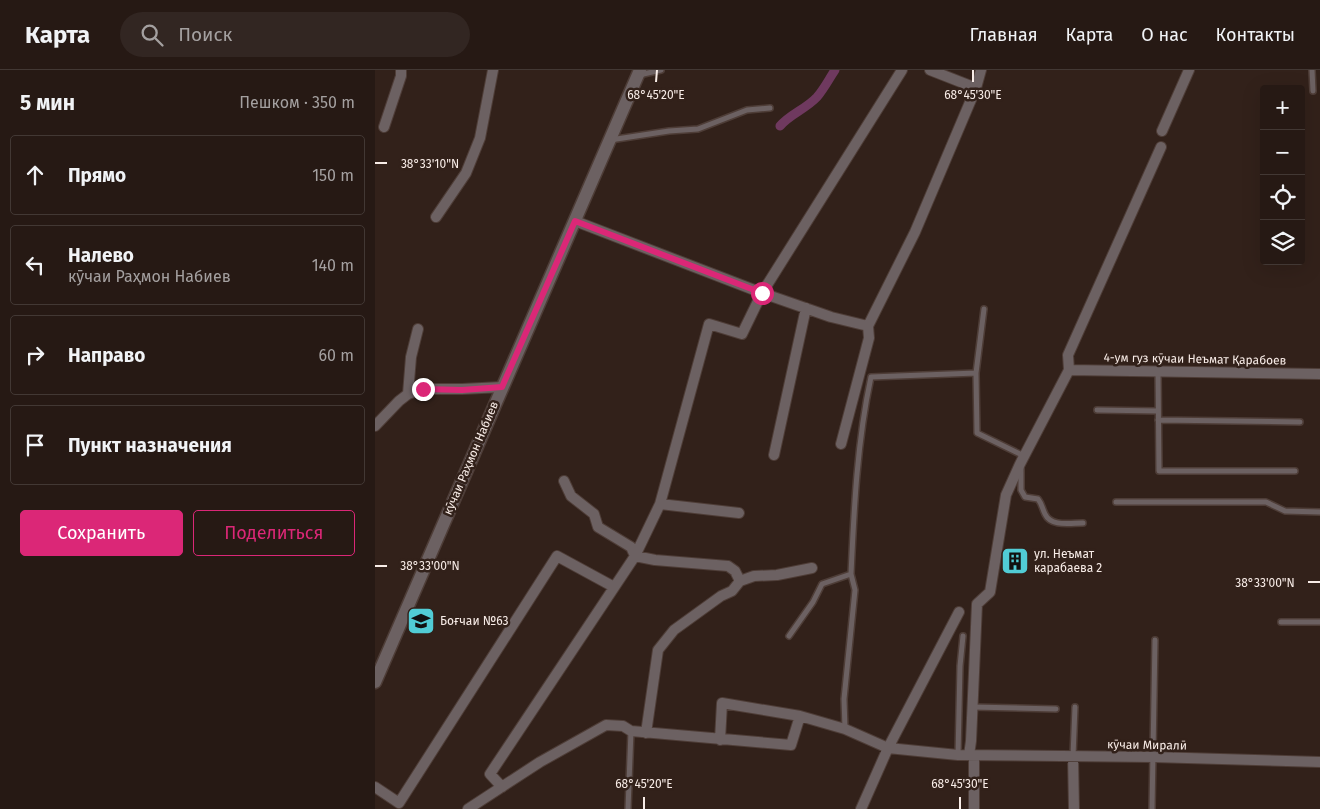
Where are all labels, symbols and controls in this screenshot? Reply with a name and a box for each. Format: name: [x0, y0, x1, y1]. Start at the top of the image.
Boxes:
search box: [120, 12, 470, 57]
text: Карта: [25, 21, 90, 49]
icon: search: [138, 21, 166, 49]
text: Поиск: [178, 23, 232, 46]
text: Главная: [970, 24, 1038, 46]
text: Карта: [1066, 24, 1113, 46]
text: О нас: [1141, 24, 1188, 46]
text: Контакты: [1216, 24, 1295, 46]
map controls: [1260, 85, 1305, 265]
button: +: [1260, 85, 1305, 130]
text: 68°45'20"E: [627, 88, 685, 102]
text: 68°45'30"E: [944, 88, 1002, 102]
text: 5 мин: [20, 90, 75, 116]
text: Пешком · 350 m: [239, 93, 355, 112]
button: −: [1260, 130, 1305, 175]
text: 38°33'10"N: [401, 157, 459, 171]
icon: ahead: [21, 161, 49, 189]
text: Прямо: [68, 164, 126, 187]
text: 150 m: [312, 166, 354, 185]
button: locate: [1260, 175, 1305, 220]
button: layers: [1260, 220, 1305, 265]
text: Налево: [68, 244, 134, 267]
icon: left: [21, 251, 49, 279]
text: 140 m: [312, 256, 354, 275]
text: кӯчаи Раҳмон Набиев: [68, 267, 231, 286]
route start: [751, 282, 774, 305]
icon: right: [21, 341, 49, 369]
text: Направо: [68, 344, 145, 367]
text: 60 m: [319, 346, 354, 365]
street label: 4-ум гуз кӯчаи Неъмат Қарабоев: [1103, 350, 1287, 368]
route end: [412, 378, 435, 401]
street label: кӯчаи Раҳмон Набиев: [441, 399, 501, 517]
icon: arrive: [21, 431, 49, 459]
text: Пункт назначения: [68, 434, 232, 457]
button: Сохранить: [20, 510, 183, 556]
button: Поделиться: [193, 510, 355, 556]
building icon: ул. Неъмат карабаева 2: [1000, 546, 1030, 576]
place label: ул. Неъмат карабаева 2: [1034, 547, 1102, 575]
text: 38°33'00"N: [400, 559, 460, 573]
text: 38°33'00"N: [1235, 576, 1295, 590]
school or university icon: Боғчаи №63: [406, 606, 436, 636]
place label: Боғчаи №63: [440, 614, 509, 628]
street label: кӯчаи Миралӣ: [1107, 737, 1187, 753]
text: 68°45'20"E: [615, 777, 673, 791]
text: 68°45'30"E: [931, 777, 989, 791]

